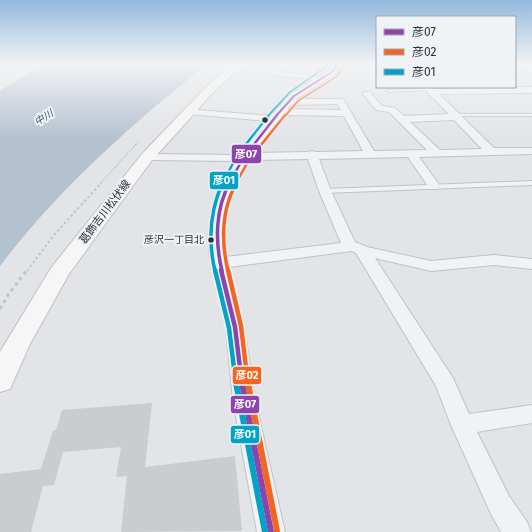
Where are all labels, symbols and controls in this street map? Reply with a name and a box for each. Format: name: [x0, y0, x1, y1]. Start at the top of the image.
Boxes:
legend: [376, 16, 516, 88]
text: 彦07: [412, 25, 436, 39]
text: 彦02: [412, 45, 437, 59]
text: 彦01: [412, 65, 436, 79]
water label: 中川: [32, 107, 57, 128]
unlabelled marker: [260, 115, 270, 125]
line badge: 彦07: [231, 144, 262, 164]
text: 彦07: [235, 148, 257, 161]
line badge: 彦01: [209, 171, 239, 190]
text: 彦01: [213, 174, 235, 187]
street label: 葛飾吉川松伏線: [77, 177, 133, 247]
place label: 彦沢一丁目北: [144, 234, 204, 246]
marker: 彦沢一丁目北: [206, 235, 216, 245]
line badge: 彦02: [232, 366, 262, 385]
text: 彦02: [235, 369, 259, 382]
line badge: 彦07: [230, 395, 260, 414]
text: 彦07: [234, 398, 256, 411]
line badge: 彦01: [230, 425, 260, 444]
text: 彦01: [234, 428, 256, 441]

